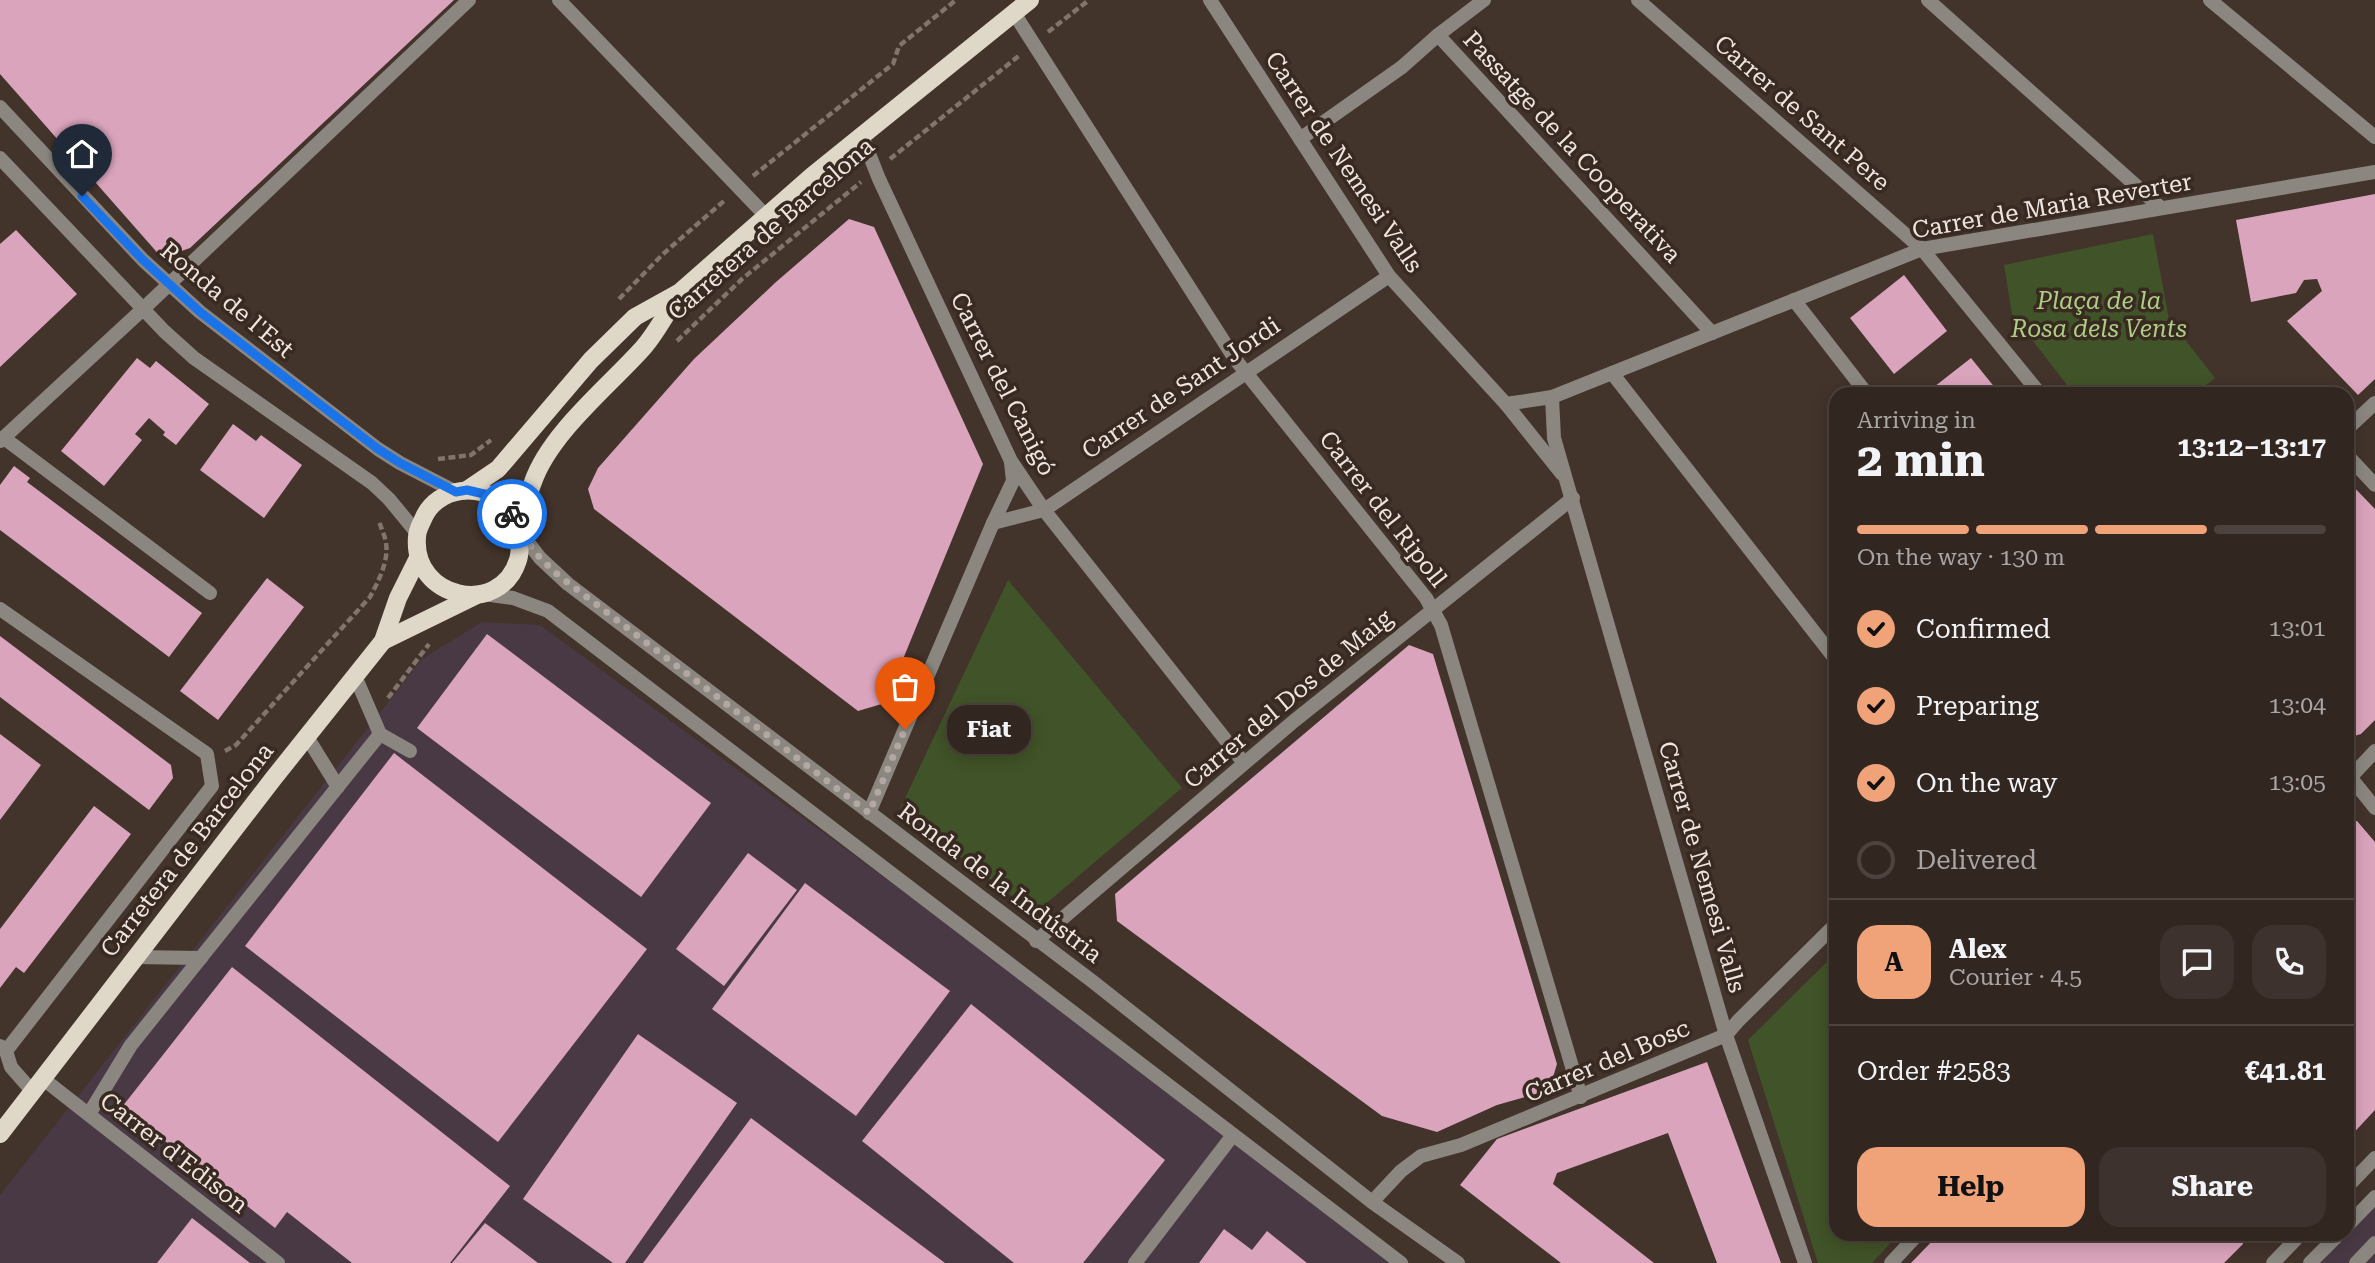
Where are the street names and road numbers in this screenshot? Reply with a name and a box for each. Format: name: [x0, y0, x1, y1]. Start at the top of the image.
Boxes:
street label: Passatge de la Cooperativa: [1457, 25, 1687, 269]
street label: Carrer de Sant Pere: [1709, 29, 1895, 197]
street label: Carrer de Nemesi Valls: [1260, 46, 1428, 278]
street label: Carretera de Barcelona: [662, 132, 880, 326]
street label: Carrer de Maria Reverter: [1910, 168, 2194, 244]
street label: Ronda de l'Est: [155, 236, 299, 364]
street label: Carrer del Canigó: [945, 288, 1061, 480]
street label: Carrer de Sant Jordi: [1077, 311, 1286, 465]
street label: Carrer del Ripoll: [1313, 425, 1453, 593]
street label: Carrer del Dos de Maig: [1178, 603, 1398, 794]
street label: Carretera de Barcelona: [95, 737, 279, 963]
street label: Carrer de Nemesi Valls: [1653, 738, 1751, 996]
street label: Ronda de la Indústria: [893, 797, 1107, 969]
street label: Carrer del Bosc: [1520, 1014, 1694, 1108]
street label: Carrer d'Edison: [95, 1087, 253, 1219]

